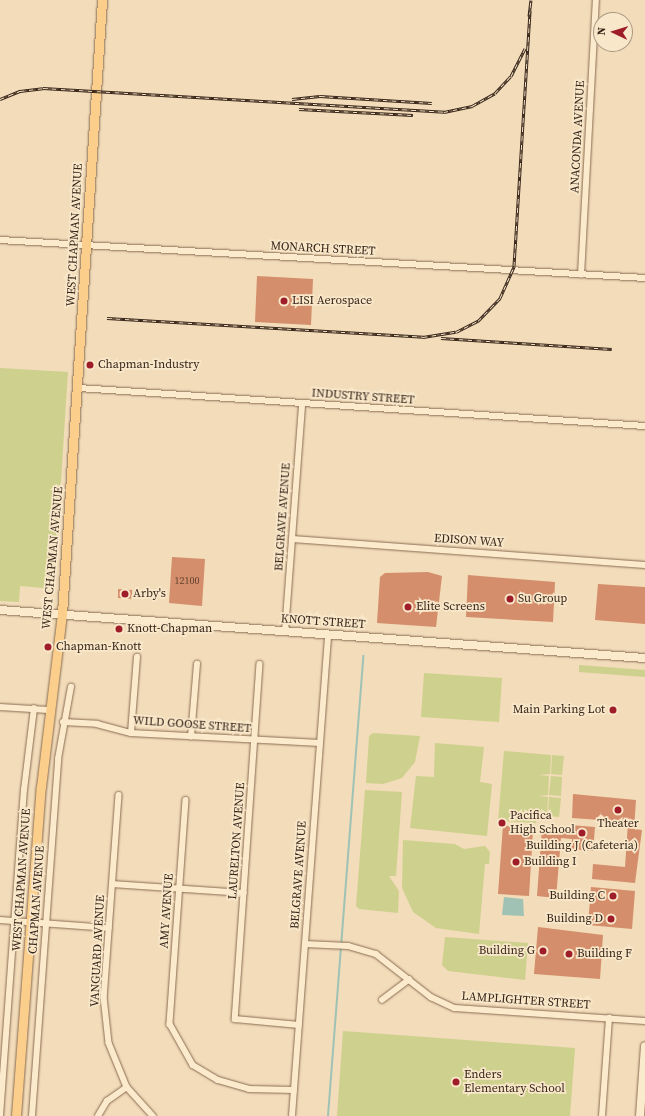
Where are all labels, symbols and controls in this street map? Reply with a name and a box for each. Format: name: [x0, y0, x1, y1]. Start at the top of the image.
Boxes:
north arrow: [593, 12, 633, 52]
text: N: [594, 27, 609, 36]
street label: ANACONDA AVENUE: [568, 80, 588, 194]
street label: WEST CHAPMAN AVENUE: [64, 163, 86, 307]
street label: MONARCH STREET: [270, 239, 376, 259]
place label: LISI Aerospace: [292, 294, 372, 308]
marker: LISI Aerospace: [279, 296, 289, 306]
place label: Chapman-Industry: [98, 358, 199, 372]
marker: Chapman-Industry: [85, 360, 95, 370]
street label: INDUSTRY STREET: [311, 386, 415, 408]
street label: BELGRAVE AVENUE: [272, 462, 294, 572]
street label: WEST CHAPMAN AVENUE: [40, 486, 66, 630]
street label: EDISON WAY: [433, 531, 505, 551]
house number: 12100: [175, 575, 199, 587]
place label: Arby's: [133, 587, 166, 601]
marker: Arby's: [120, 589, 130, 599]
place label: Su Group: [518, 592, 567, 606]
marker: Su Group: [505, 594, 515, 604]
place label: Elite Screens: [416, 600, 485, 614]
marker: Elite Screens: [403, 602, 413, 612]
street label: KNOTT STREET: [280, 612, 366, 632]
place label: Knott-Chapman: [127, 622, 212, 636]
marker: Knott-Chapman: [114, 624, 124, 634]
place label: Chapman-Knott: [56, 640, 141, 654]
marker: Chapman-Knott: [43, 642, 53, 652]
place label: Main Parking Lot: [513, 703, 605, 717]
marker: Main Parking Lot: [608, 705, 618, 715]
street label: WILD GOOSE STREET: [132, 714, 252, 736]
street label: LAURELTON AVENUE: [226, 782, 248, 900]
marker: Theater: [613, 805, 623, 815]
street label: WEST CHAPMAN AVENUE: [10, 808, 34, 952]
place label: Pacifica High School: [510, 809, 575, 837]
place label: Theater: [597, 817, 639, 831]
marker: Pacifica High School: [497, 818, 507, 828]
street label: BELGRAVE AVENUE: [288, 820, 310, 930]
marker: Building J (Cafeteria): [577, 828, 587, 838]
place label: Building J (Cafeteria): [526, 839, 638, 853]
street label: CHAPMAN AVENUE: [26, 845, 48, 955]
place label: Building I: [524, 855, 577, 869]
marker: Building I: [511, 857, 521, 867]
street label: AMY AVENUE: [157, 873, 177, 949]
place label: Building C: [549, 889, 605, 903]
marker: Building C: [608, 891, 618, 901]
street label: VANGUARD AVENUE: [88, 895, 108, 1007]
place label: Building D: [546, 912, 603, 926]
marker: Building D: [606, 914, 616, 924]
place label: Building G: [479, 944, 535, 958]
marker: Building G: [538, 946, 548, 956]
place label: Building F: [577, 947, 632, 961]
marker: Building F: [564, 949, 574, 959]
street label: LAMPLIGHTER STREET: [461, 989, 591, 1013]
place label: Enders Elementary School: [464, 1068, 565, 1096]
marker: Enders Elementary School: [451, 1077, 461, 1087]

